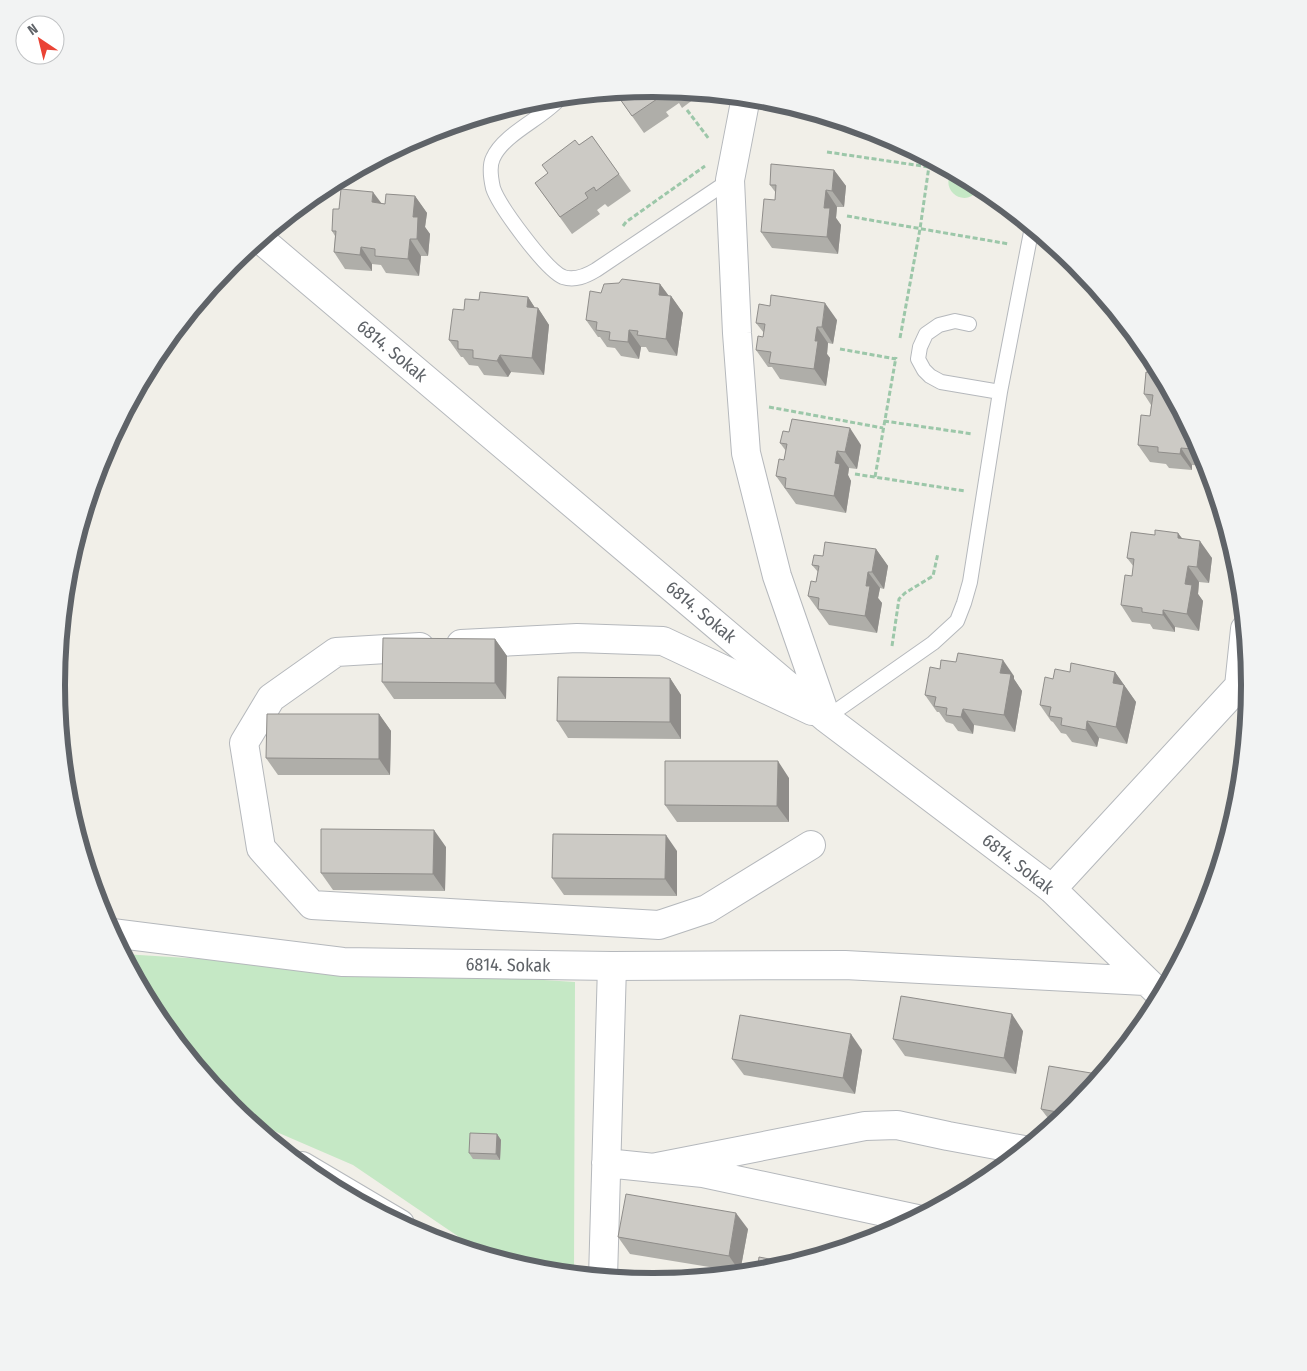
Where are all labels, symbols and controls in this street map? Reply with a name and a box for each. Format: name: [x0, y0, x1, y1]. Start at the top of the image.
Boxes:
north arrow: [15, 15, 65, 65]
text: N: [25, 20, 41, 39]
street label: 6814. Sokak: [352, 315, 432, 387]
street label: 6814. Sokak: [661, 576, 741, 648]
street label: 6814. Sokak: [978, 829, 1059, 899]
street label: 6814. Sokak: [465, 953, 551, 977]

